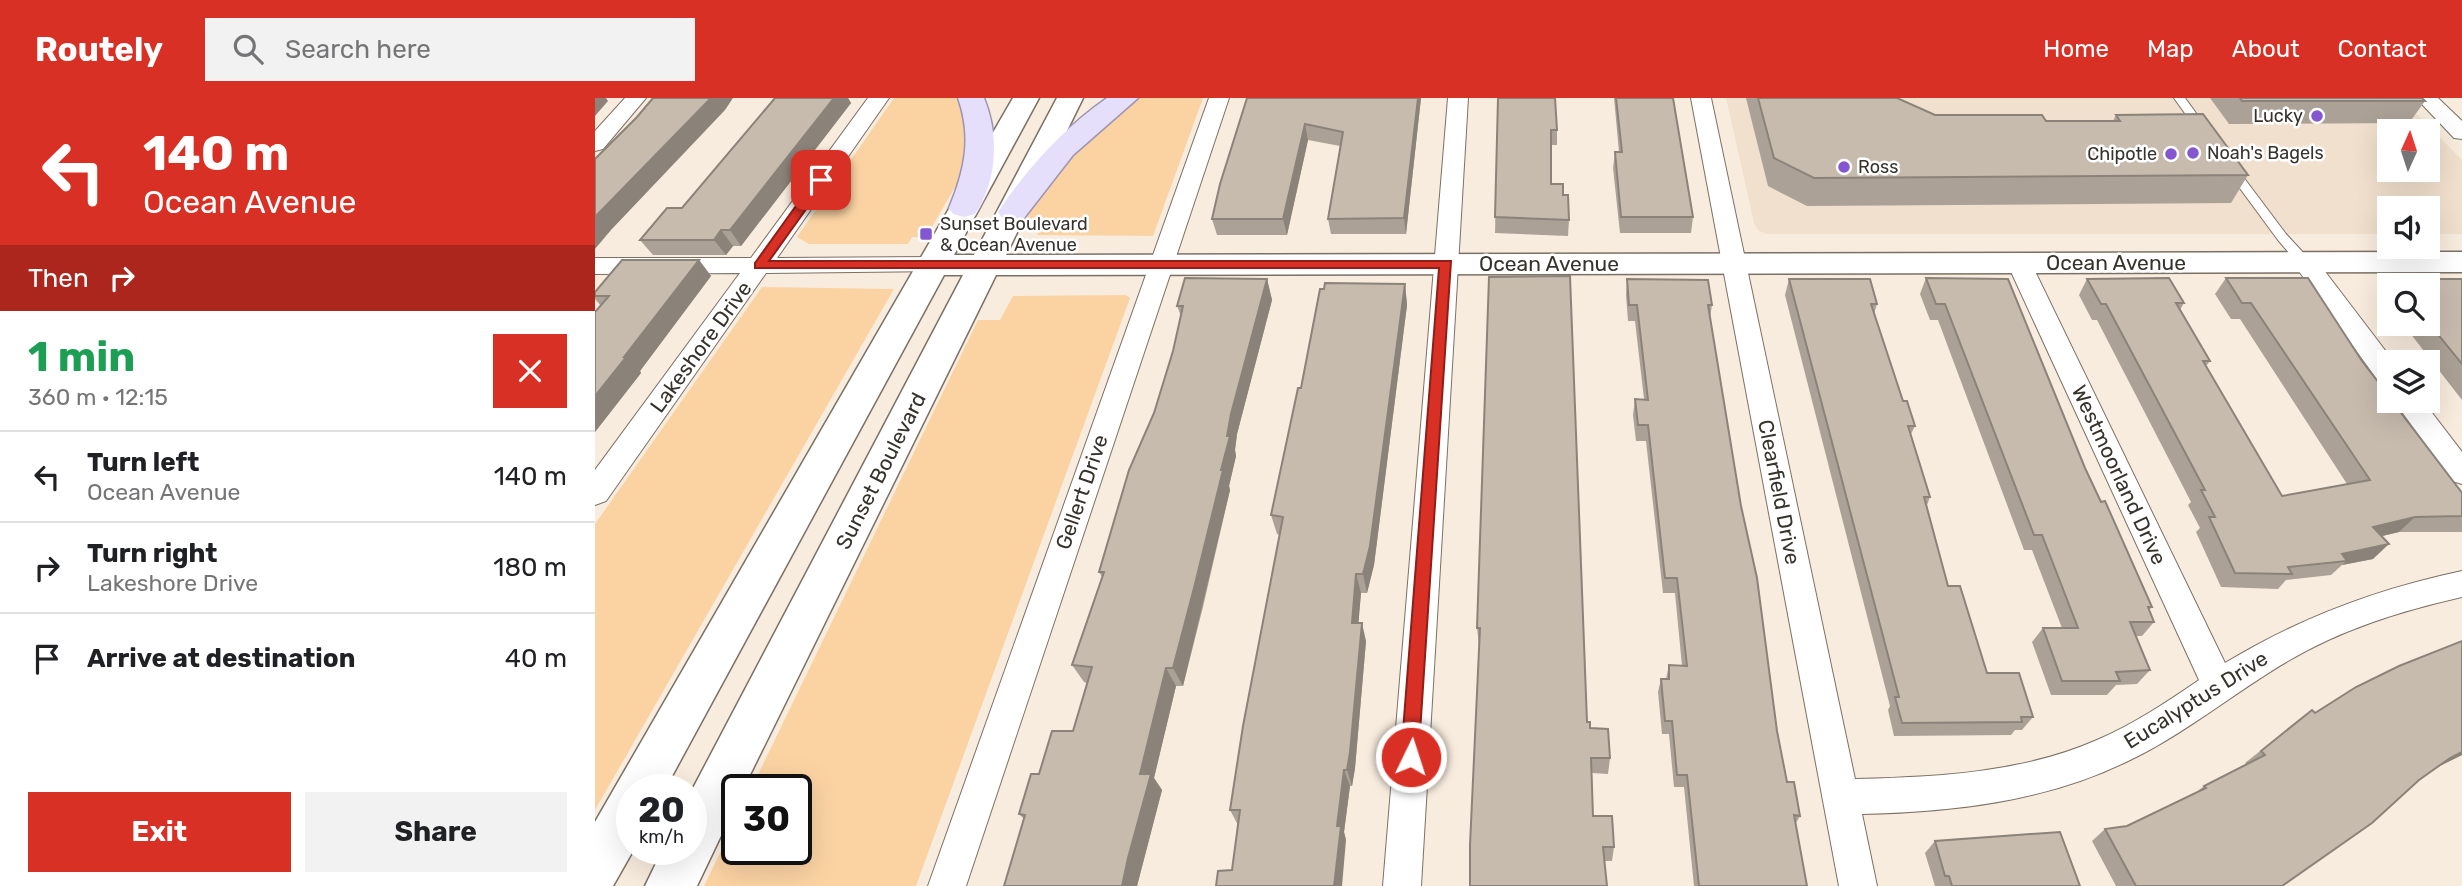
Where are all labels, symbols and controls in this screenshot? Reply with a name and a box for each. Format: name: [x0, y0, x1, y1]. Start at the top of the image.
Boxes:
search box: [205, 18, 695, 81]
text: Routely: [35, 30, 163, 69]
icon: search: [229, 30, 267, 68]
text: Search here: [285, 34, 431, 65]
text: Home: [2043, 35, 2109, 63]
text: Map: [2147, 35, 2194, 63]
text: About: [2232, 35, 2300, 63]
text: Contact: [2338, 35, 2427, 63]
place label: Lucky: [2253, 105, 2303, 127]
marker: Lucky: [2309, 108, 2325, 124]
north arrow: [2377, 119, 2439, 182]
map controls: [2377, 119, 2440, 413]
text: 140 m: [143, 124, 289, 182]
icon: left: [28, 126, 119, 217]
place label: Noah's Bagels: [2207, 142, 2324, 164]
place label: Chipotle: [2087, 143, 2157, 165]
marker: Noah's Bagels: [2185, 145, 2201, 161]
marker: Chipotle: [2163, 146, 2179, 162]
pin: [791, 150, 851, 210]
place label: Ross: [1858, 156, 1898, 178]
marker: Ross: [1836, 159, 1852, 175]
icon: arrive: [802, 161, 840, 199]
text: Ocean Avenue: [143, 183, 356, 221]
button: sound: [2377, 196, 2440, 259]
place label: Sunset Boulevard & Ocean Avenue: [940, 213, 1088, 256]
marker: Sunset Boulevard & Ocean Avenue: [918, 226, 934, 242]
street label: Ocean Avenue: [2046, 250, 2186, 275]
street label: Ocean Avenue: [1479, 251, 1619, 276]
icon: right: [103, 259, 141, 297]
text: Then: [28, 263, 89, 294]
button: search: [2377, 273, 2440, 336]
street label: Lakeshore Drive: [645, 276, 757, 417]
text: 1 min: [28, 332, 135, 382]
button: close: [493, 334, 567, 408]
button: layers: [2377, 350, 2440, 413]
street label: Westmoorland Drive: [2067, 381, 2172, 569]
text: 360 m · 12:15: [28, 383, 168, 411]
street label: Sunset Boulevard: [830, 388, 931, 553]
street label: Clearfield Drive: [1753, 417, 1806, 566]
street label: Gellert Drive: [1050, 431, 1113, 553]
text: Turn left: [87, 447, 199, 478]
icon: left: [28, 458, 66, 496]
text: 140 m: [494, 461, 567, 492]
text: Ocean Avenue: [87, 478, 240, 506]
text: Turn right: [87, 538, 217, 569]
icon: right: [28, 549, 66, 587]
text: 180 m: [493, 552, 567, 583]
text: Lakeshore Drive: [87, 569, 258, 597]
icon: arrive: [28, 640, 66, 678]
text: Arrive at destination: [87, 643, 355, 674]
text: 40 m: [505, 643, 567, 674]
street label: Eucalyptus Drive: [2119, 645, 2272, 754]
position arrow: [1374, 720, 1448, 794]
speed limit sign: 30: [721, 774, 812, 865]
text: 20: [638, 789, 685, 831]
button: Exit: [28, 792, 291, 872]
button: Share: [305, 792, 567, 872]
text: km/h: [639, 826, 684, 848]

